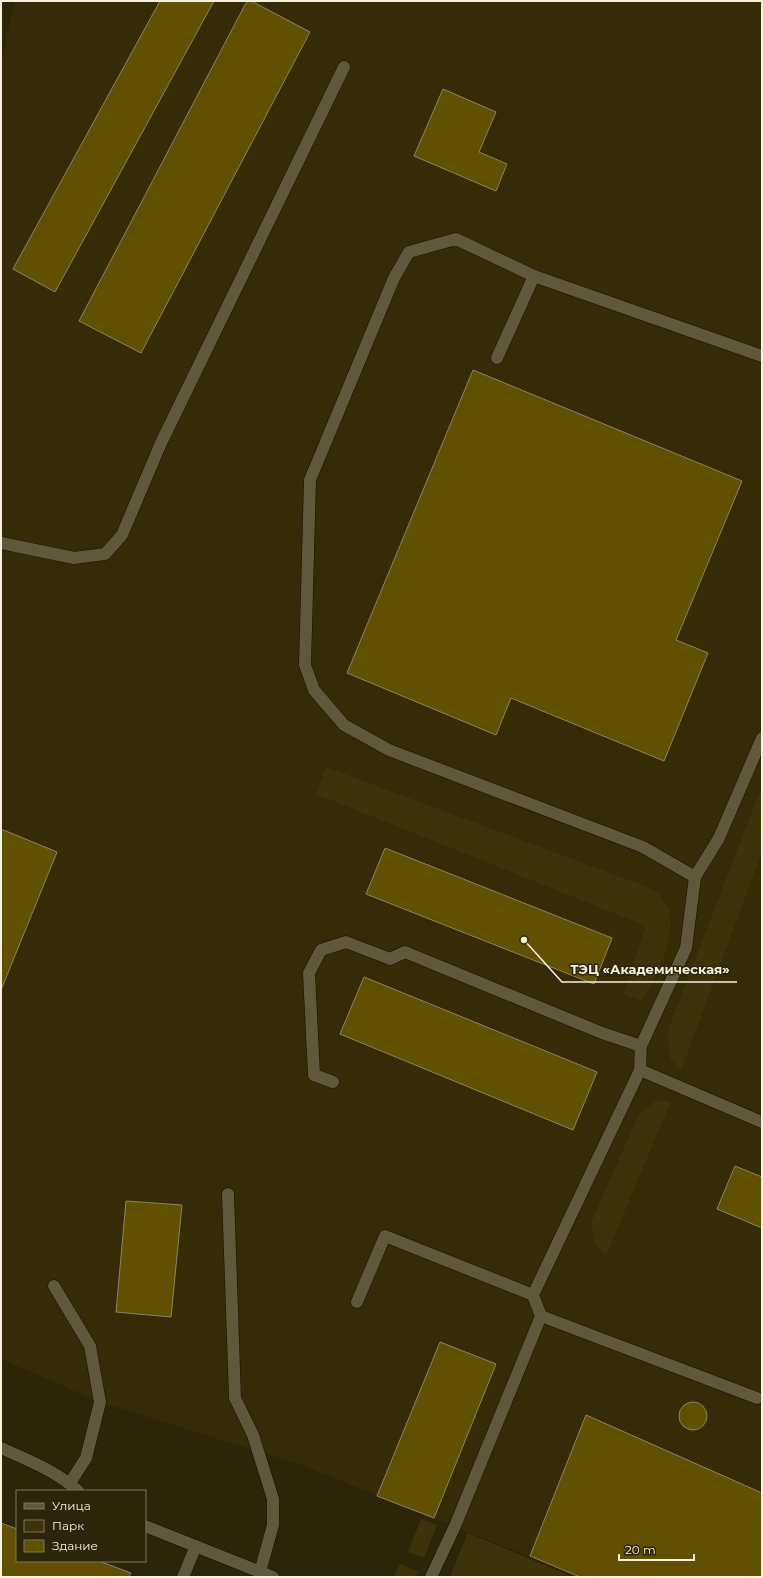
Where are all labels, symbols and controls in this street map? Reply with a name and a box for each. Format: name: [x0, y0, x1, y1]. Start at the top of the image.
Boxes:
callout: ТЭЦ «Академическая»: [562, 957, 737, 982]
text: ТЭЦ «Академическая»: [570, 961, 730, 977]
legend: [16, 1490, 146, 1562]
text: Улица: [52, 1498, 91, 1513]
text: Парк: [52, 1518, 84, 1533]
scale bar: [619, 1536, 694, 1562]
text: Здание: [52, 1538, 98, 1553]
text: 20 m: [625, 1542, 656, 1557]

